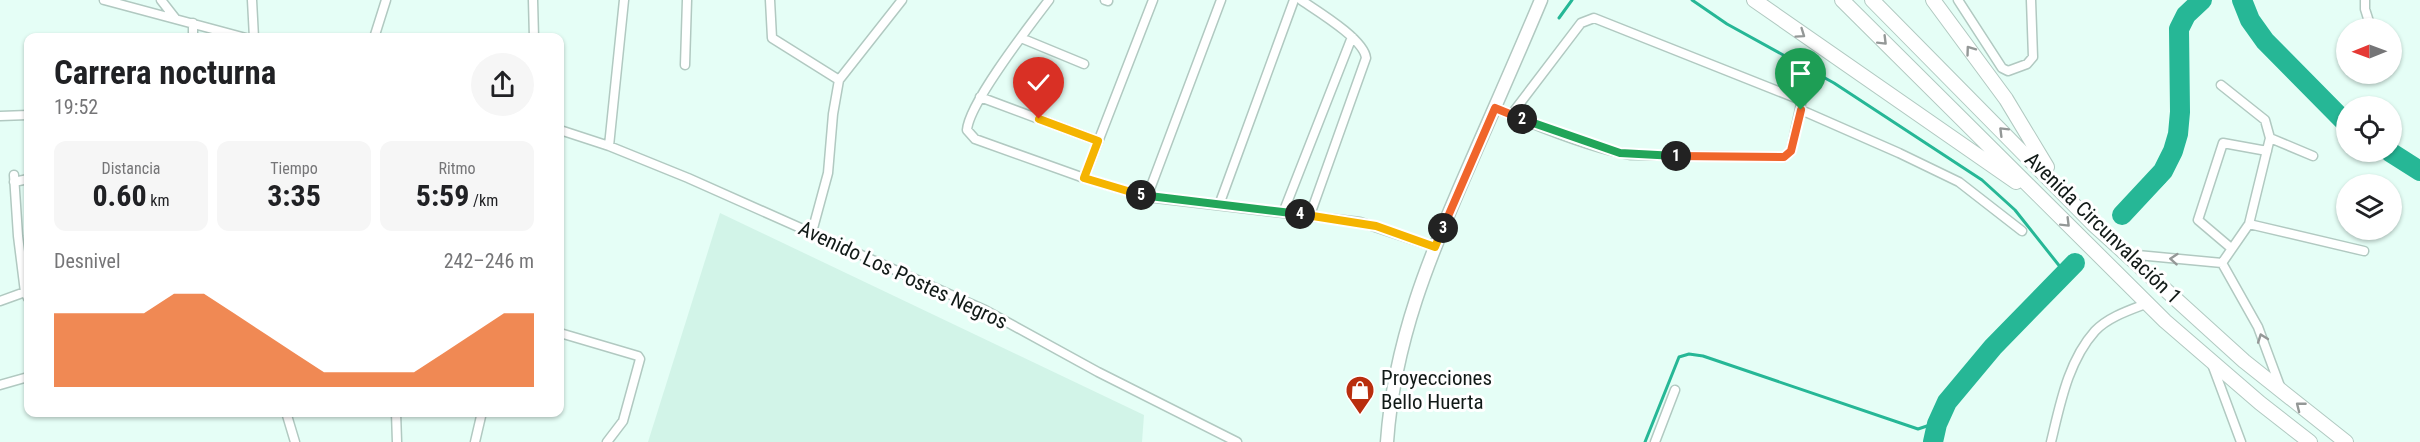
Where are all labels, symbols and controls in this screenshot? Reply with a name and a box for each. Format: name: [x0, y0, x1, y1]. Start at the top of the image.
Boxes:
north arrow: [2336, 18, 2402, 84]
map controls: [2336, 18, 2402, 240]
one-way arrow: [1795, 27, 1806, 38]
one-way arrow: [1876, 34, 1887, 45]
one-way arrow: [1966, 46, 1977, 57]
pin: [1775, 48, 1826, 110]
text: Carrera nocturna: [54, 53, 276, 92]
button: share: [471, 53, 534, 116]
pin: [1013, 57, 1064, 119]
icon: arrive: [1784, 57, 1817, 90]
icon: check: [1022, 66, 1055, 99]
text: 19:52: [54, 95, 98, 119]
button: locate: [2336, 96, 2402, 162]
pin: 2: [1507, 104, 1537, 134]
text: 2: [1518, 109, 1526, 128]
one-way arrow: [2000, 128, 2011, 139]
pin: 1: [1661, 141, 1691, 171]
text: 1: [1672, 146, 1680, 165]
street label: Avenida Circunvalación 1: [2020, 147, 2186, 309]
text: Distancia: [102, 159, 160, 178]
text: Tiempo: [270, 159, 318, 178]
text: Ritmo: [439, 159, 475, 178]
button: layers: [2336, 174, 2402, 240]
text: 0.60: [92, 178, 147, 213]
text: 3:35: [267, 178, 321, 213]
text: 5:59: [416, 178, 469, 213]
pin: 5: [1126, 180, 1156, 210]
text: 5: [1137, 185, 1145, 204]
text: km: [147, 191, 170, 210]
text: /km: [469, 191, 498, 210]
pin: 4: [1285, 199, 1315, 229]
text: 4: [1296, 204, 1304, 223]
pin: 3: [1428, 213, 1458, 243]
street label: Avenido Los Postes Negros: [795, 216, 1011, 334]
one-way arrow: [2060, 216, 2070, 227]
text: 3: [1439, 218, 1447, 237]
text: Desnivel: [54, 249, 121, 273]
text: 242–246 m: [444, 249, 534, 273]
one-way arrow: [2170, 253, 2179, 266]
one-way arrow: [2257, 333, 2270, 343]
place label: Proyecciones Bello Huerta: [1381, 366, 1492, 414]
shop icon: Proyecciones Bello Huerta: [1344, 374, 1376, 416]
one-way arrow: [2296, 403, 2307, 414]

